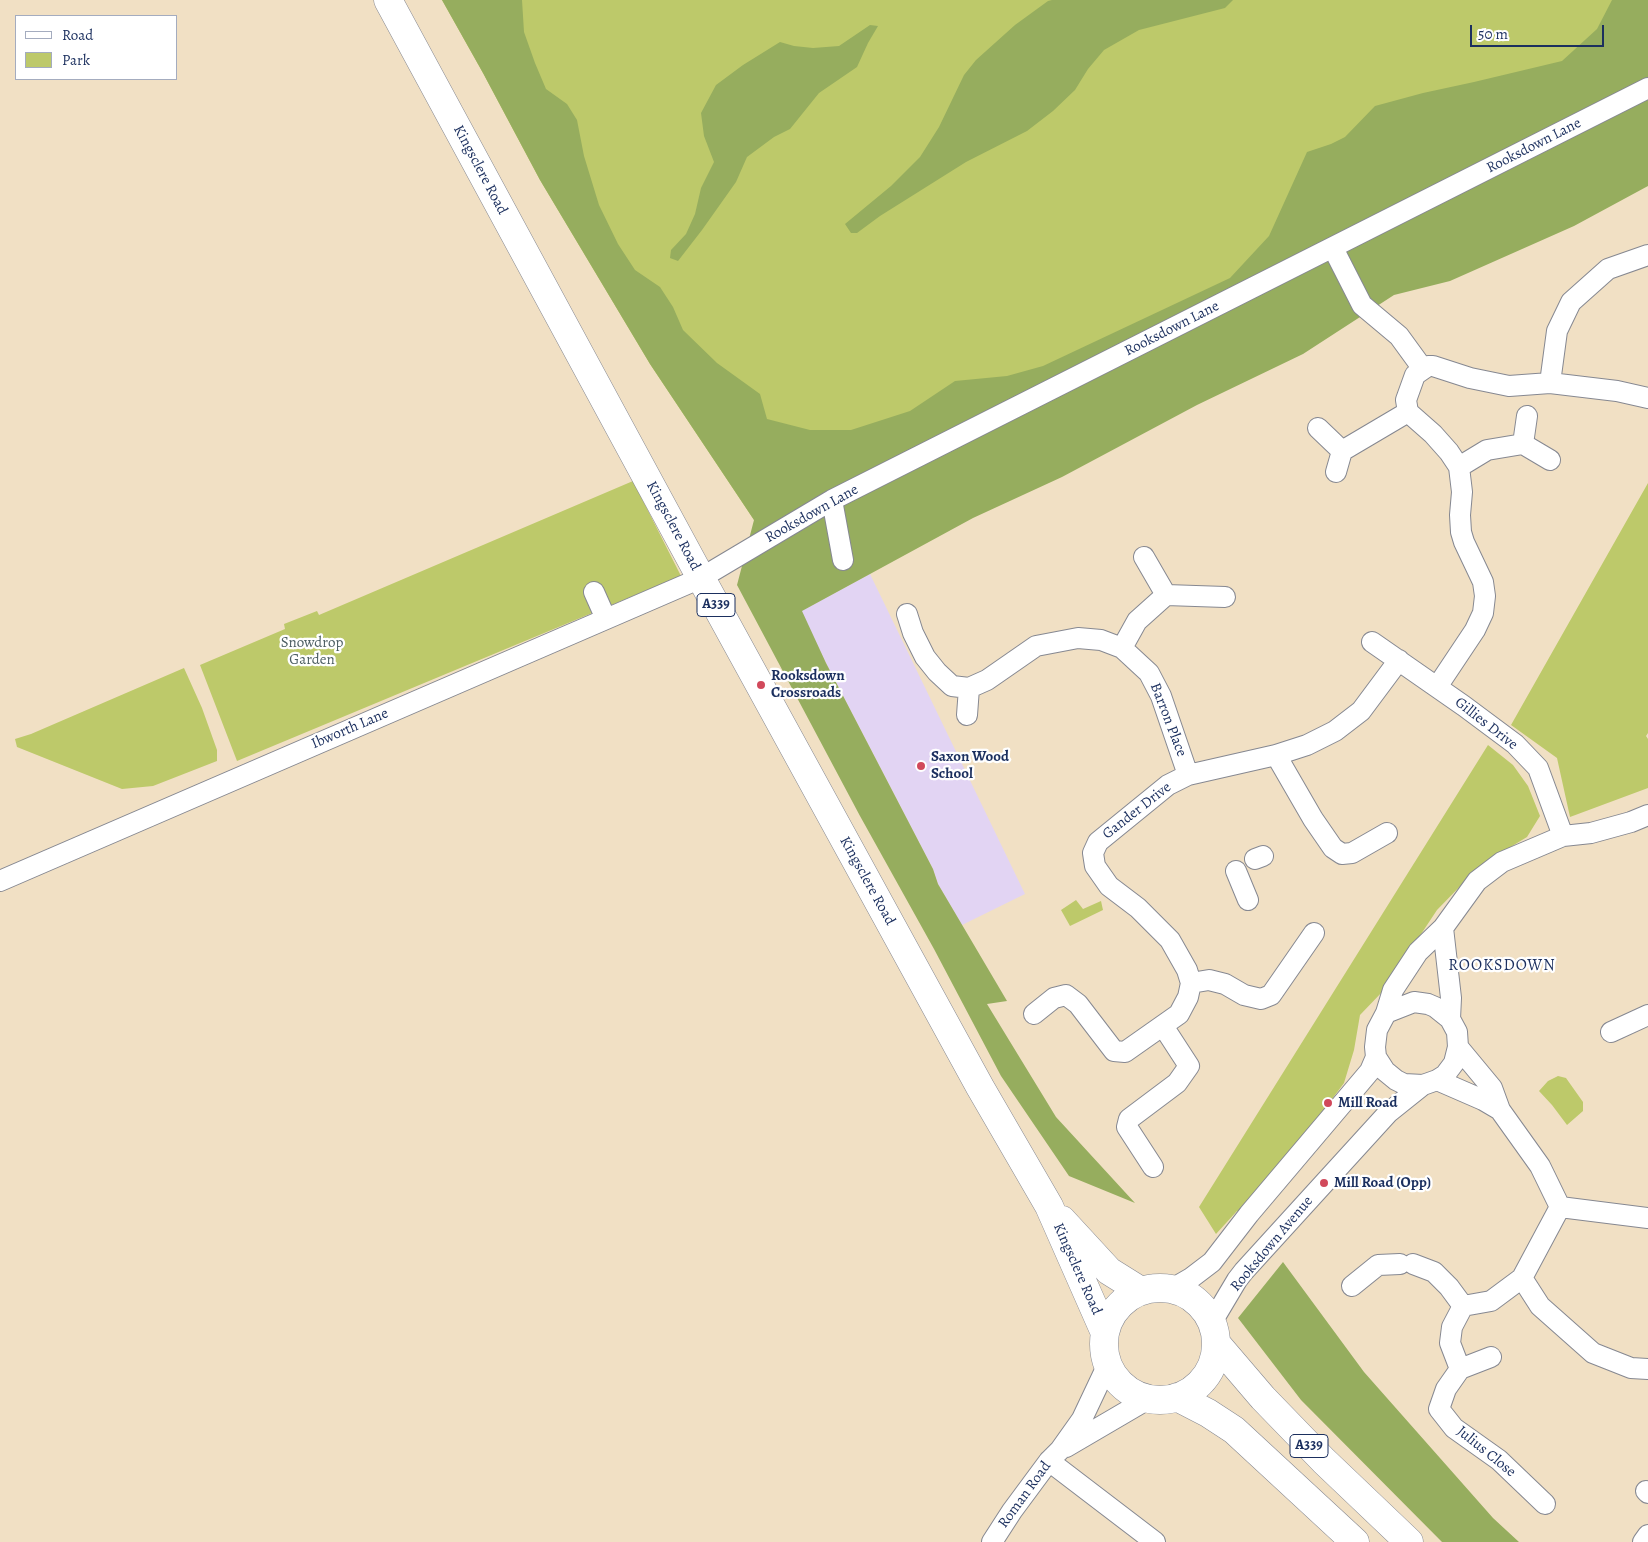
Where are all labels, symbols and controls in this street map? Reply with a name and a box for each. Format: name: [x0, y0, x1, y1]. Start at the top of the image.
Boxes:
legend: [15, 15, 178, 80]
scale bar: [1473, 15, 1607, 47]
text: 50 m: [1478, 24, 1508, 44]
text: Road: [62, 25, 93, 45]
text: Park: [62, 50, 90, 70]
street label: Rooksdown Lane: [1484, 114, 1584, 178]
street label: Kingsclere Road: [449, 122, 511, 218]
street label: Rooksdown Lane: [1122, 297, 1222, 361]
street label: Kingsclere Road: [642, 478, 704, 574]
street label: Rooksdown Lane: [762, 481, 862, 547]
road number: A339: [697, 594, 735, 616]
park label: Snowdrop Garden: [281, 634, 343, 669]
place label: Rooksdown Crossroads: [771, 667, 845, 702]
marker: Rooksdown Crossroads: [755, 679, 767, 691]
street label: Barron Place: [1146, 680, 1190, 760]
street label: Gillies Drive: [1451, 694, 1521, 754]
street label: Ibworth Lane: [309, 705, 391, 753]
place label: Saxon Wood School: [931, 748, 1009, 783]
marker: Saxon Wood School: [915, 760, 927, 772]
street label: Gander Drive: [1099, 779, 1175, 843]
street label: Kingsclere Road: [835, 833, 899, 929]
district label: ROOKSDOWN: [1447, 956, 1557, 976]
place label: Mill Road: [1338, 1094, 1398, 1112]
marker: Mill Road: [1322, 1097, 1334, 1109]
place label: Mill Road (Opp): [1334, 1174, 1431, 1192]
marker: Mill Road (Opp): [1318, 1177, 1330, 1189]
street label: Rooksdown Avenue: [1227, 1193, 1317, 1295]
street label: Kingsclere Road: [1049, 1220, 1105, 1318]
street label: Julius Close: [1453, 1423, 1519, 1481]
road number: A339: [1290, 1434, 1328, 1458]
street label: Roman Road: [995, 1458, 1055, 1532]

